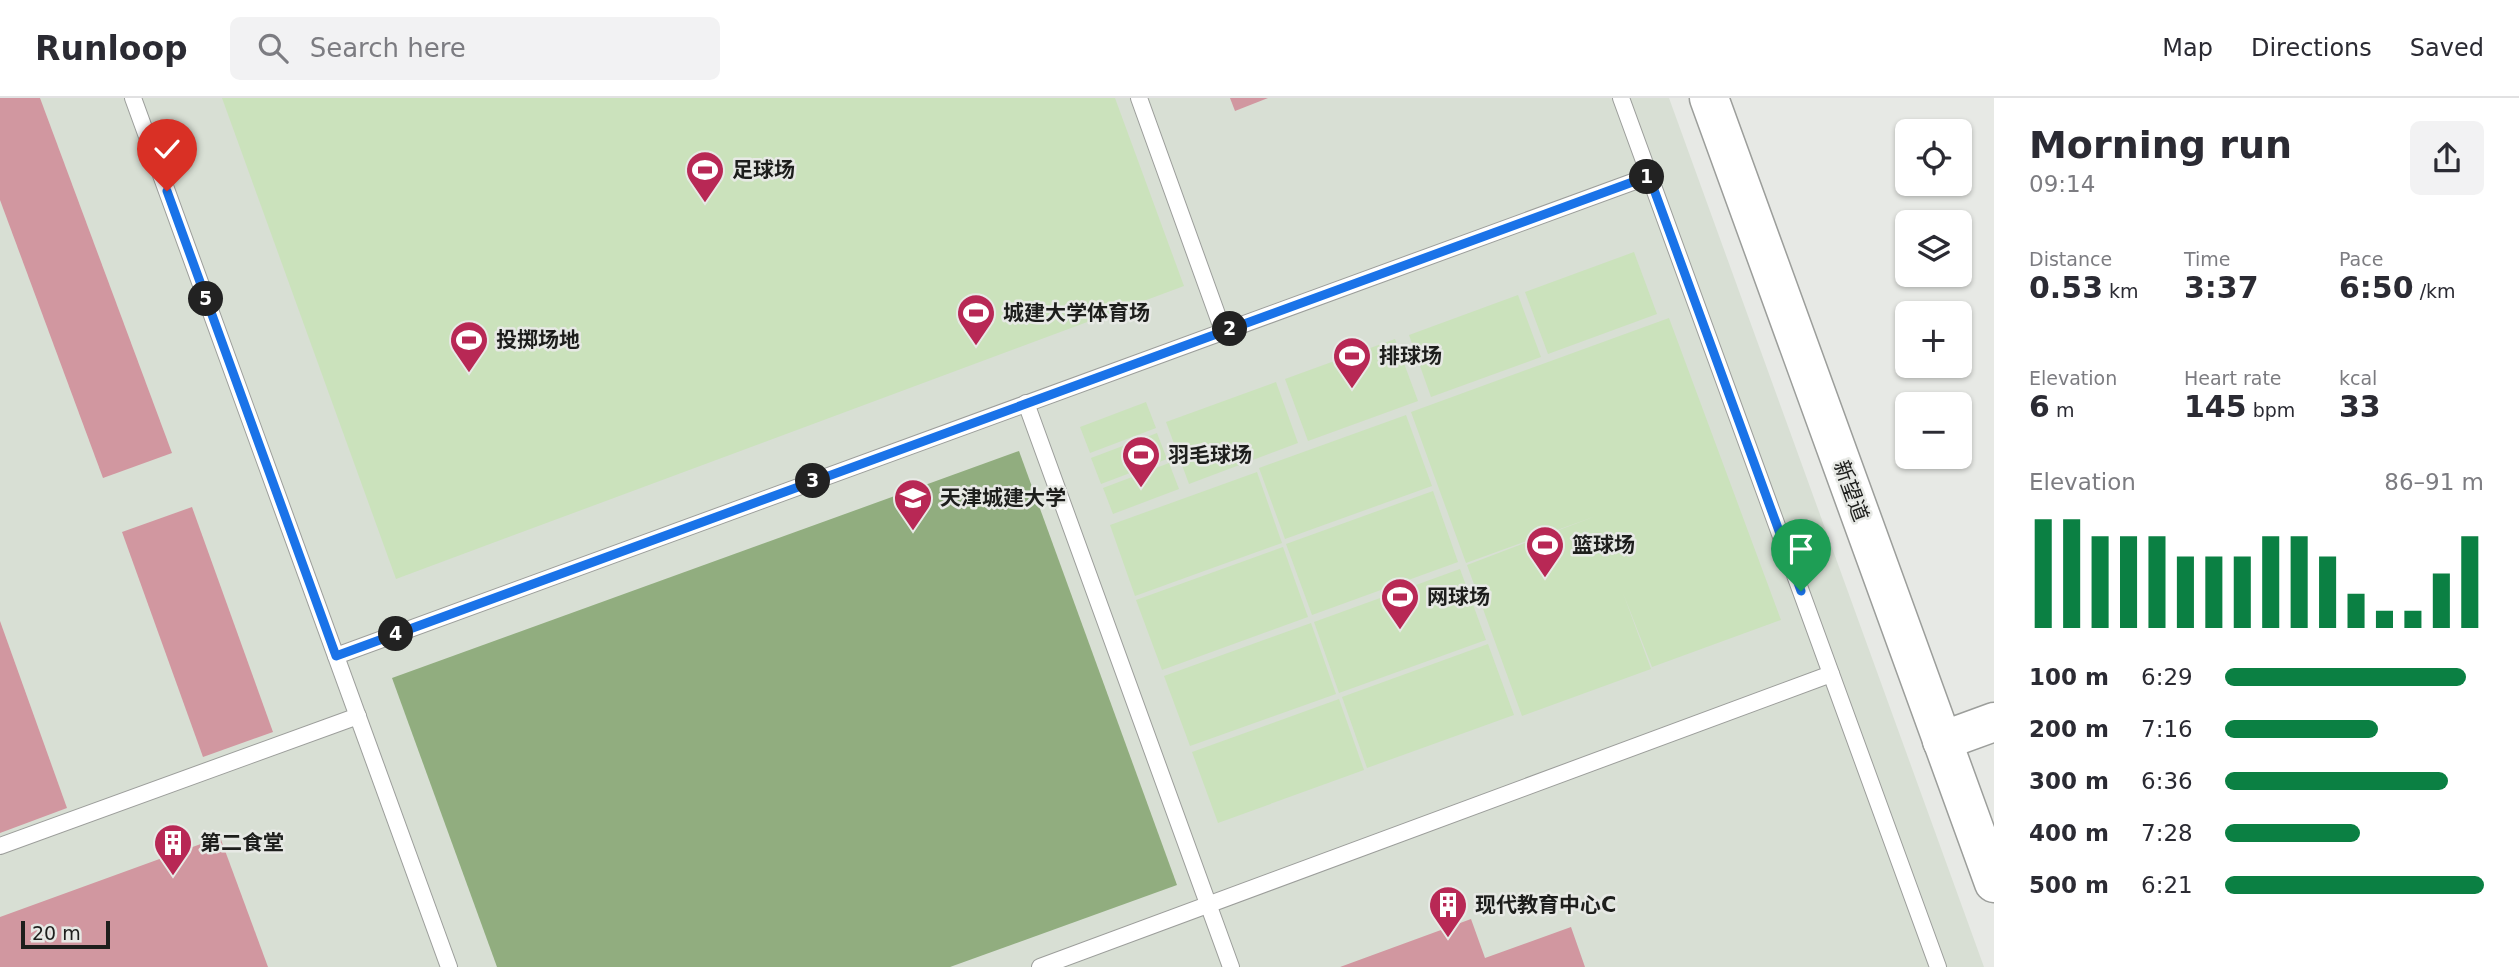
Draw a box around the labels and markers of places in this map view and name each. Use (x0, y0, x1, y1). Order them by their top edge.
pin (137, 119, 197, 191)
sports icon: 足球场 (684, 149, 726, 204)
place label: 足球场 (732, 158, 795, 182)
pin: 1 (1630, 160, 1664, 194)
pin: 5 (188, 282, 224, 316)
sports icon: 城建大学体育场 (955, 292, 997, 347)
place label: 城建大学体育场 (1003, 301, 1150, 325)
pin: 2 (1212, 312, 1248, 346)
sports icon: 投掷场地 (448, 319, 490, 374)
place label: 投掷场地 (496, 328, 580, 352)
sports icon: 排球场 (1331, 335, 1373, 390)
place label: 排球场 (1379, 344, 1442, 368)
sports icon: 羽毛球场 (1120, 434, 1162, 489)
place label: 羽毛球场 (1168, 443, 1252, 467)
pin: 3 (796, 464, 830, 498)
school or university icon: 天津城建大学 (892, 477, 934, 532)
place label: 天津城建大学 (940, 486, 1066, 510)
pin (1771, 519, 1831, 591)
sports icon: 篮球场 (1524, 524, 1566, 579)
place label: 篮球场 (1572, 533, 1635, 557)
sports icon: 网球场 (1379, 576, 1421, 631)
place label: 网球场 (1427, 585, 1490, 609)
pin: 4 (378, 616, 414, 652)
building icon: 第二食堂 (152, 822, 194, 877)
place label: 第二食堂 (200, 831, 284, 855)
building icon: 现代教育中心C (1427, 884, 1469, 939)
place label: 现代教育中心C (1475, 893, 1616, 917)

